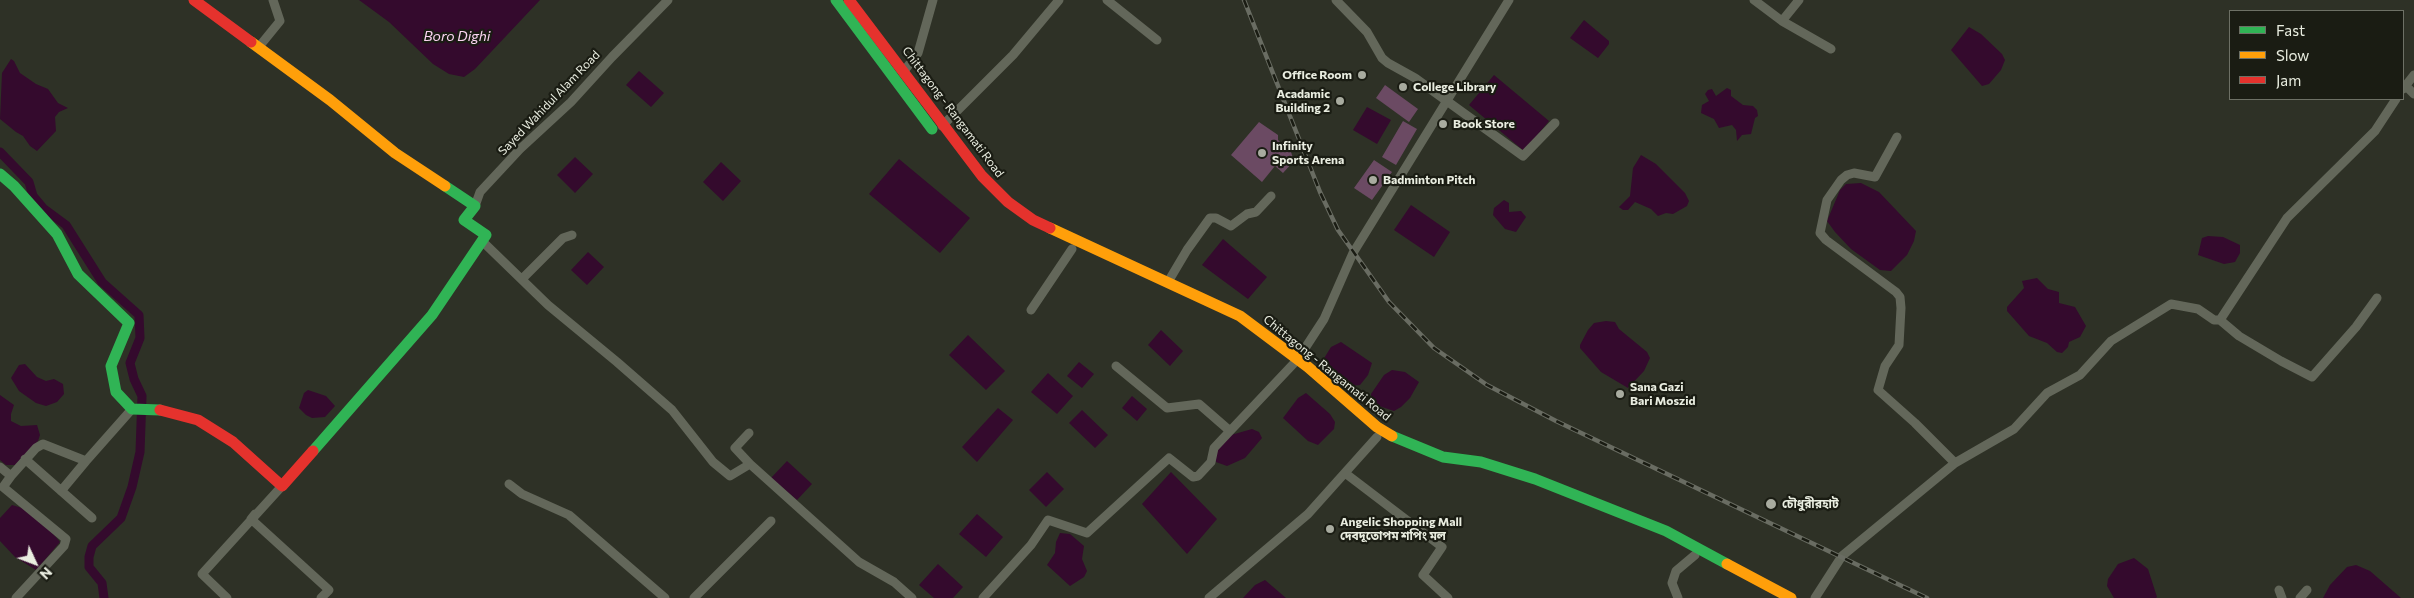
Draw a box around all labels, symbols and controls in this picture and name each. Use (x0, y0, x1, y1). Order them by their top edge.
legend (2229, 10, 2404, 100)
text: Fast (2276, 21, 2305, 39)
water label: Boro Dighi (424, 28, 490, 44)
street label: Chittagong - Rangamati Road (899, 44, 1007, 180)
text: Slow (2276, 46, 2309, 64)
street label: Sayed Wahidul Alam Road (495, 48, 603, 158)
place label: Office Room (1282, 68, 1352, 82)
marker: Office Room (1356, 69, 1368, 81)
text: Jam (2276, 71, 2301, 89)
place label: College Library (1413, 80, 1496, 94)
marker: College Library (1397, 81, 1409, 93)
place label: Acadamic Building 2 (1276, 87, 1330, 115)
marker: Acadamic Building 2 (1334, 95, 1346, 107)
place label: Book Store (1453, 117, 1515, 131)
marker: Book Store (1437, 118, 1449, 130)
place label: Infinity Sports Arena (1272, 139, 1344, 167)
marker: Infinity Sports Arena (1256, 147, 1268, 159)
place label: Badminton Pitch (1383, 173, 1475, 187)
marker: Badminton Pitch (1367, 174, 1379, 186)
street label: Chittagong - Rangamati Road (1260, 312, 1394, 424)
place label: Sana Gazi Bari Moszid (1630, 380, 1696, 408)
marker: Sana Gazi Bari Moszid (1614, 388, 1626, 400)
marker: চৌধুরীরহাট (1764, 497, 1778, 511)
place label: চৌধুরীরহাট (1782, 497, 1839, 511)
place label: Angelic Shopping Mall দেবদূতোপম শপিং মল (1340, 515, 1462, 543)
marker: Angelic Shopping Mall দেবদূতোপম শপিং মল (1324, 523, 1336, 535)
north arrow (10, 538, 60, 588)
text: N (37, 564, 56, 583)

